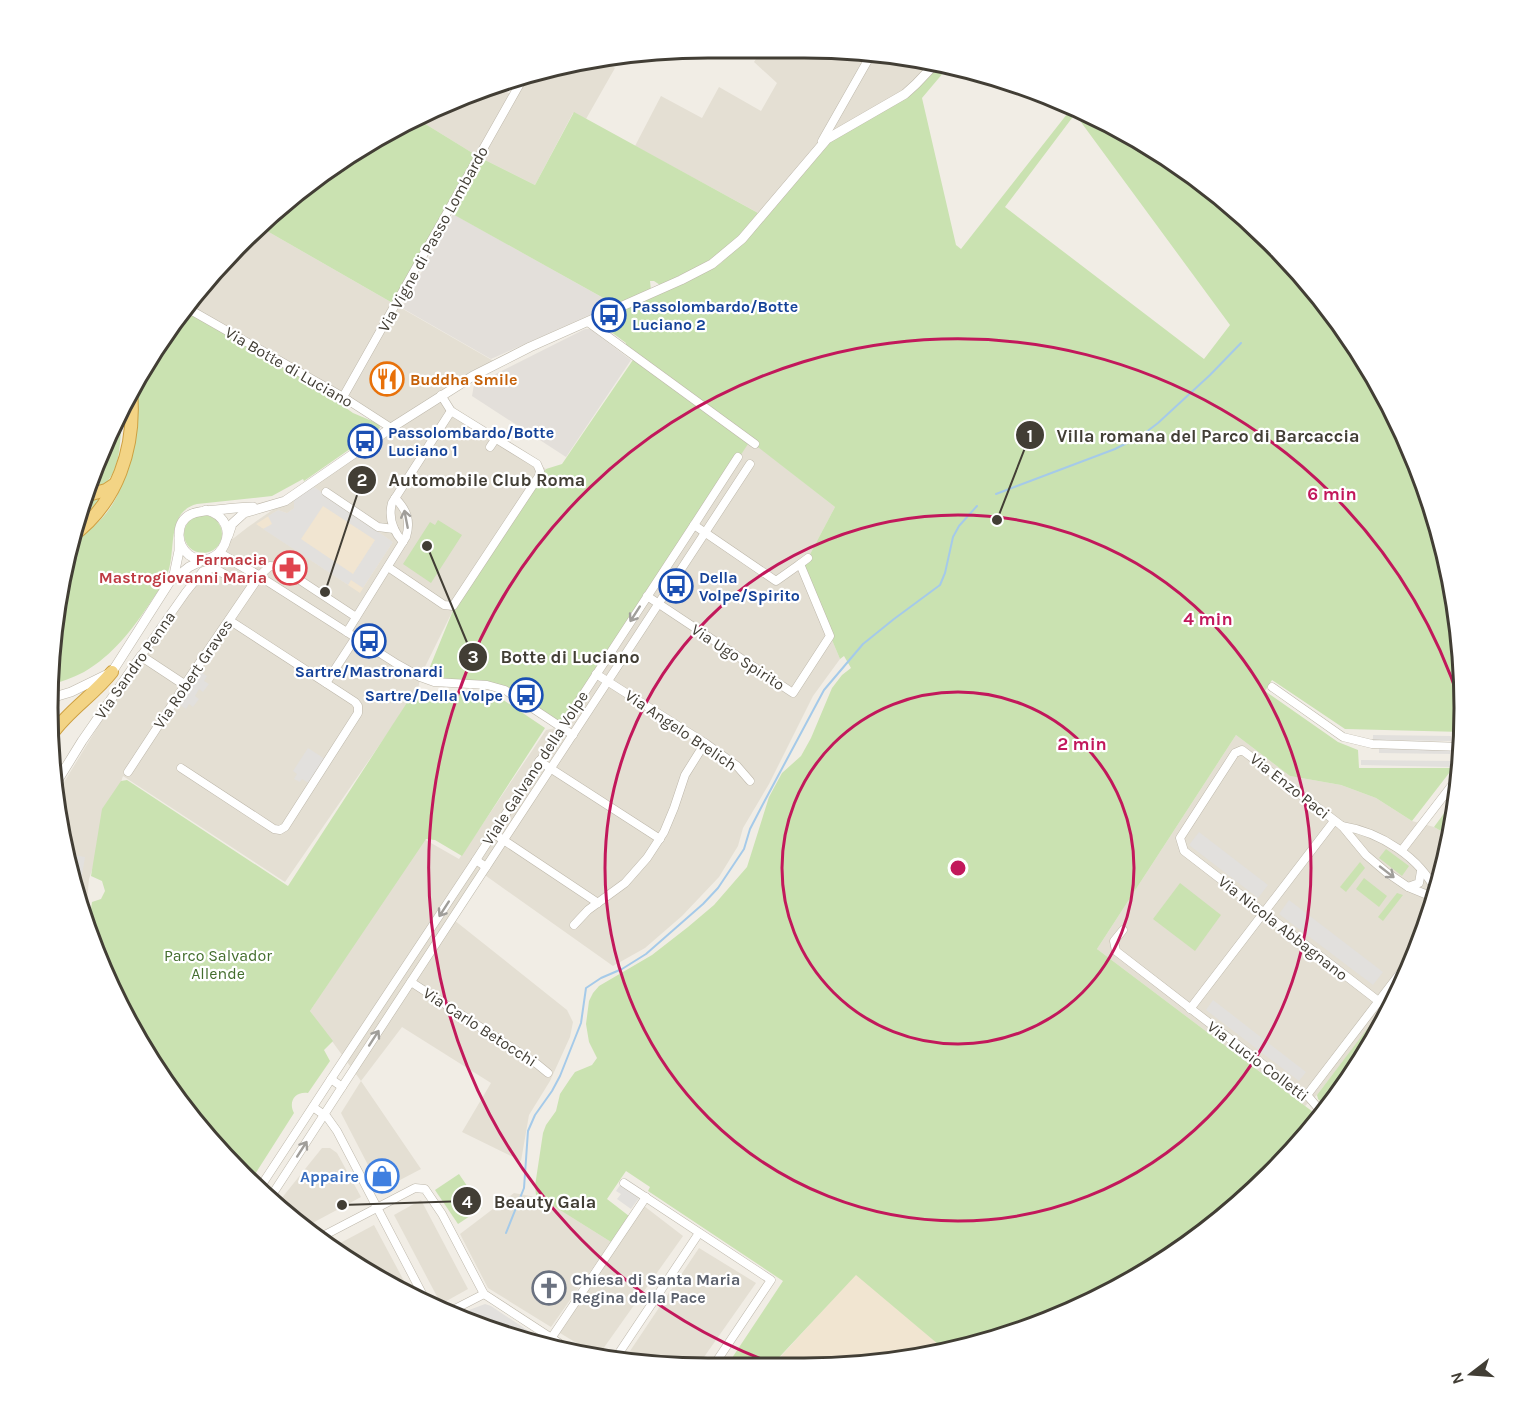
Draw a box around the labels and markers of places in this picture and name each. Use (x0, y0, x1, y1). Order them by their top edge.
bus stop icon: Passolombardo/Botte Luciano 2 (591, 297, 627, 333)
place label: Passolombardo/Botte Luciano 2 (632, 297, 798, 334)
restaurant icon: Buddha Smile (369, 361, 405, 397)
place label: Buddha Smile (410, 370, 517, 389)
callout: Villa romana del Parco di Barcaccia (1015, 417, 1372, 453)
bus stop icon: Passolombardo/Botte Luciano 1 (347, 423, 383, 459)
place label: Passolombardo/Botte Luciano 1 (388, 423, 554, 460)
callout: Automobile Club Roma (347, 462, 598, 498)
place label: Farmacia Mastrogiovanni Maria (99, 550, 267, 587)
pharmacy icon: Farmacia Mastrogiovanni Maria (272, 550, 308, 586)
bus stop icon: Della Volpe/Spirito (658, 568, 694, 604)
place label: Della Volpe/Spirito (699, 568, 800, 605)
bus stop icon: Sartre/Mastronardi (351, 623, 387, 659)
callout: Botte di Luciano (458, 639, 651, 675)
place label: Sartre/Mastronardi (295, 662, 443, 681)
bus stop icon: Sartre/Della Volpe (508, 677, 544, 713)
place label: Sartre/Della Volpe (365, 686, 503, 705)
centre of rings (948, 858, 968, 878)
shop icon: Appaire (364, 1158, 400, 1194)
place label: Appaire (300, 1167, 359, 1186)
callout: Beauty Gala (452, 1183, 608, 1219)
church icon: Chiesa di Santa Maria Regina della Pace (531, 1270, 567, 1306)
place label: Chiesa di Santa Maria Regina della Pace (572, 1270, 740, 1307)

